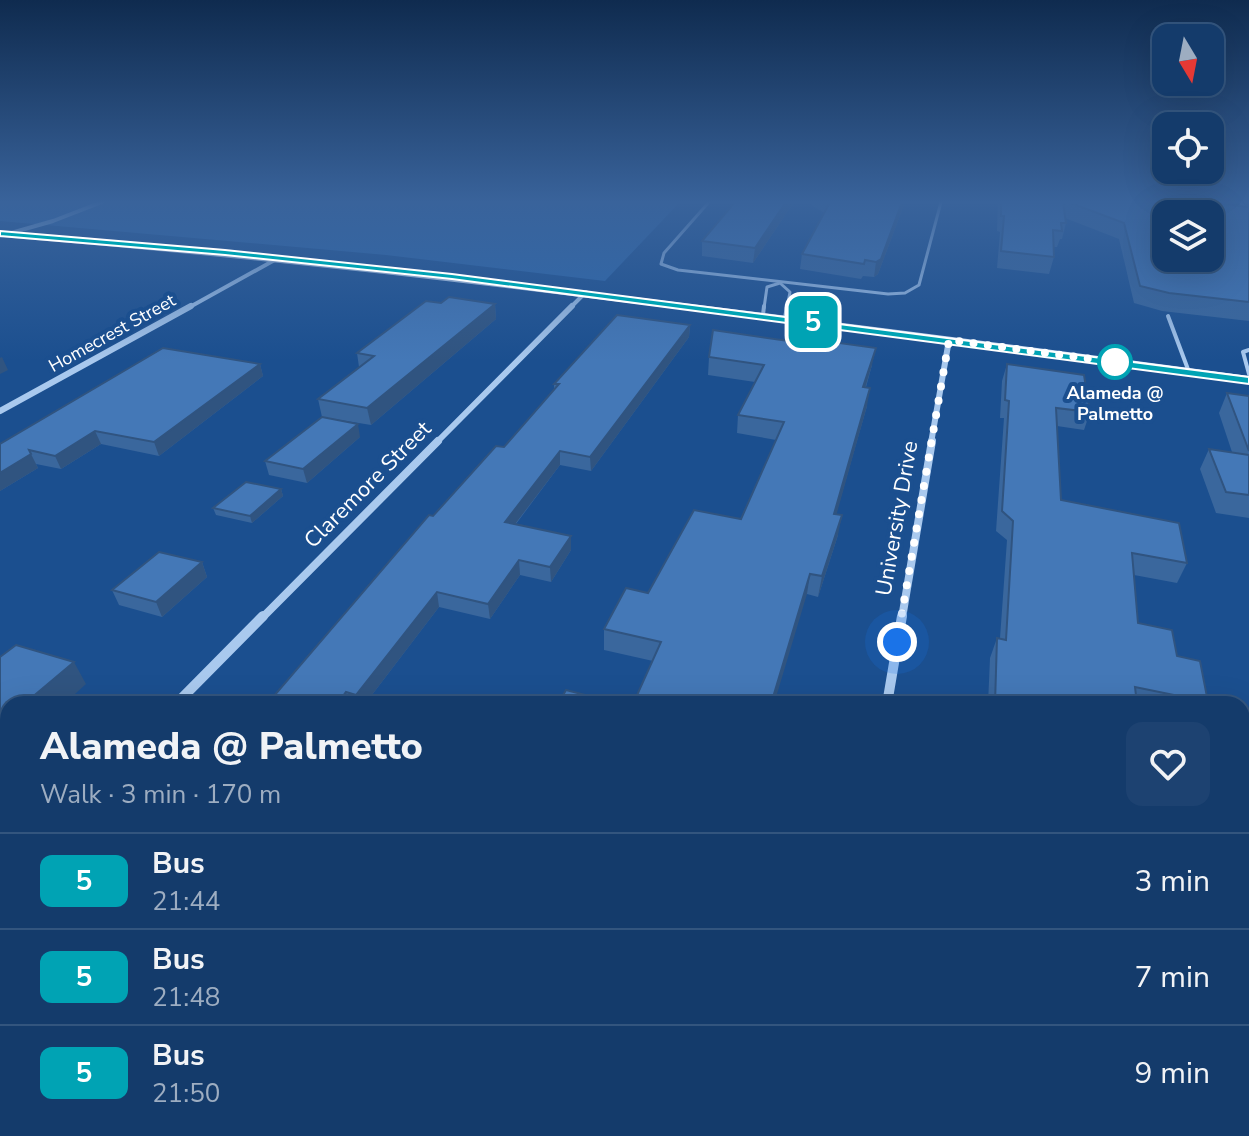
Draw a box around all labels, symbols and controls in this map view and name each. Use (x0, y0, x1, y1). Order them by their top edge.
north arrow (1152, 24, 1224, 96)
map controls (1152, 24, 1224, 272)
button: locate (1152, 112, 1224, 184)
button: layers (1152, 200, 1224, 272)
street label: Homecrest Street (44, 288, 180, 378)
line badge: 5 (787, 296, 839, 348)
text: 5 (805, 303, 821, 341)
marker: Alameda @ Palmetto (1098, 345, 1132, 379)
place label: Alameda @ Palmetto (1066, 381, 1164, 426)
street label: Claremore Street (297, 414, 438, 555)
street label: University Drive (869, 438, 925, 598)
your location (877, 622, 917, 662)
text: Alameda @ Palmetto (40, 721, 423, 772)
button: heart (1126, 722, 1210, 806)
text: Walk · 3 min · 170 m (40, 777, 281, 812)
text: Bus (152, 843, 205, 884)
text: 3 min (1135, 861, 1210, 902)
text: 5 (76, 862, 92, 900)
text: 21:44 (152, 884, 220, 919)
text: Bus (152, 939, 205, 980)
text: 7 min (1135, 957, 1210, 998)
text: 5 (76, 958, 92, 996)
text: 21:48 (152, 980, 220, 1015)
text: Bus (152, 1035, 205, 1076)
text: 9 min (1135, 1053, 1210, 1094)
text: 5 (76, 1054, 92, 1092)
text: 21:50 (152, 1076, 220, 1111)

